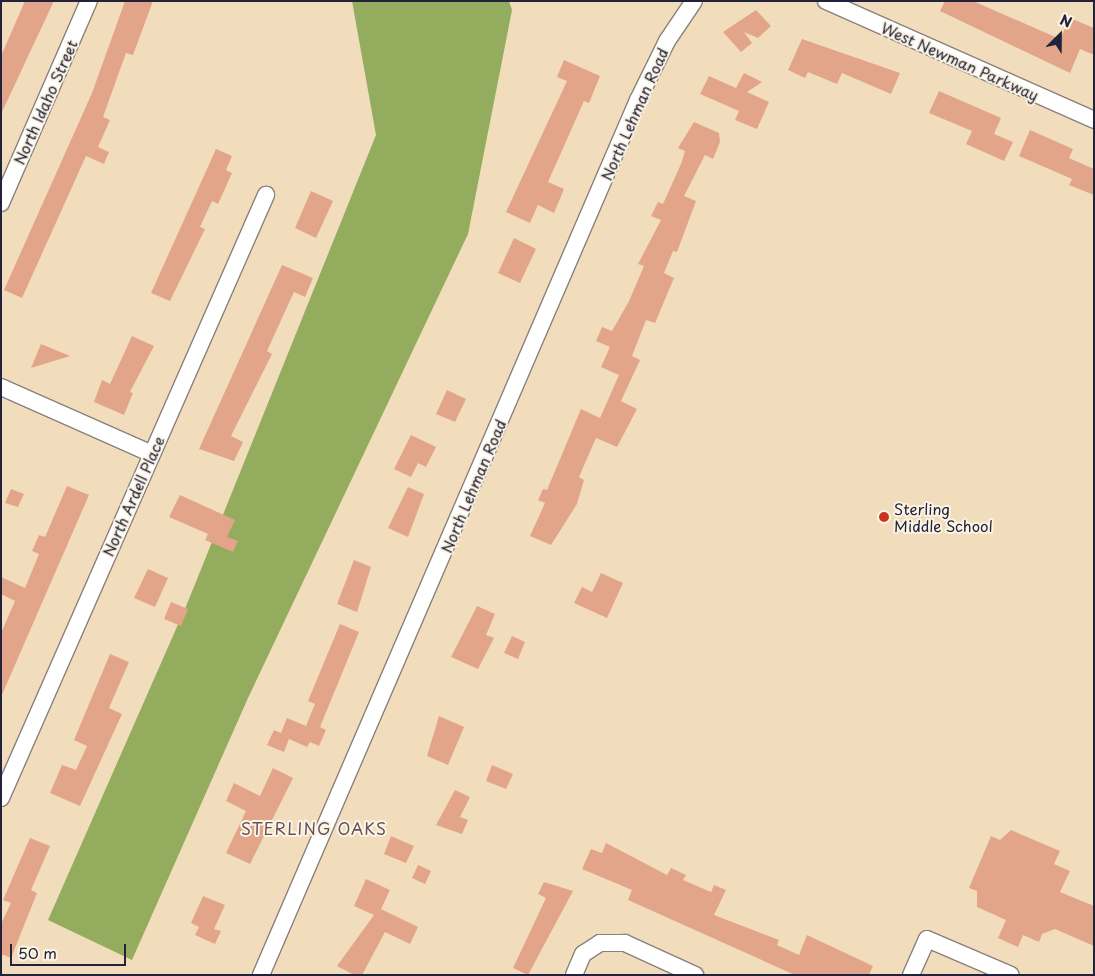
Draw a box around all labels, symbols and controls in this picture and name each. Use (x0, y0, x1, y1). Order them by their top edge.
text: N (1057, 9, 1075, 33)
north arrow (1035, 10, 1085, 60)
street label: West Newman Parkway (877, 18, 1043, 104)
street label: North Idaho Street (9, 36, 81, 168)
street label: North Lehman Road (596, 44, 672, 184)
street label: North Lehman Road (436, 416, 510, 556)
street label: North Ardell Place (98, 431, 168, 561)
place label: Sterling Middle School (894, 499, 994, 534)
marker: Sterling Middle School (878, 511, 890, 523)
district label: STERLING OAKS (240, 818, 388, 838)
scale bar (12, 934, 129, 966)
text: 50 m (18, 941, 57, 964)

